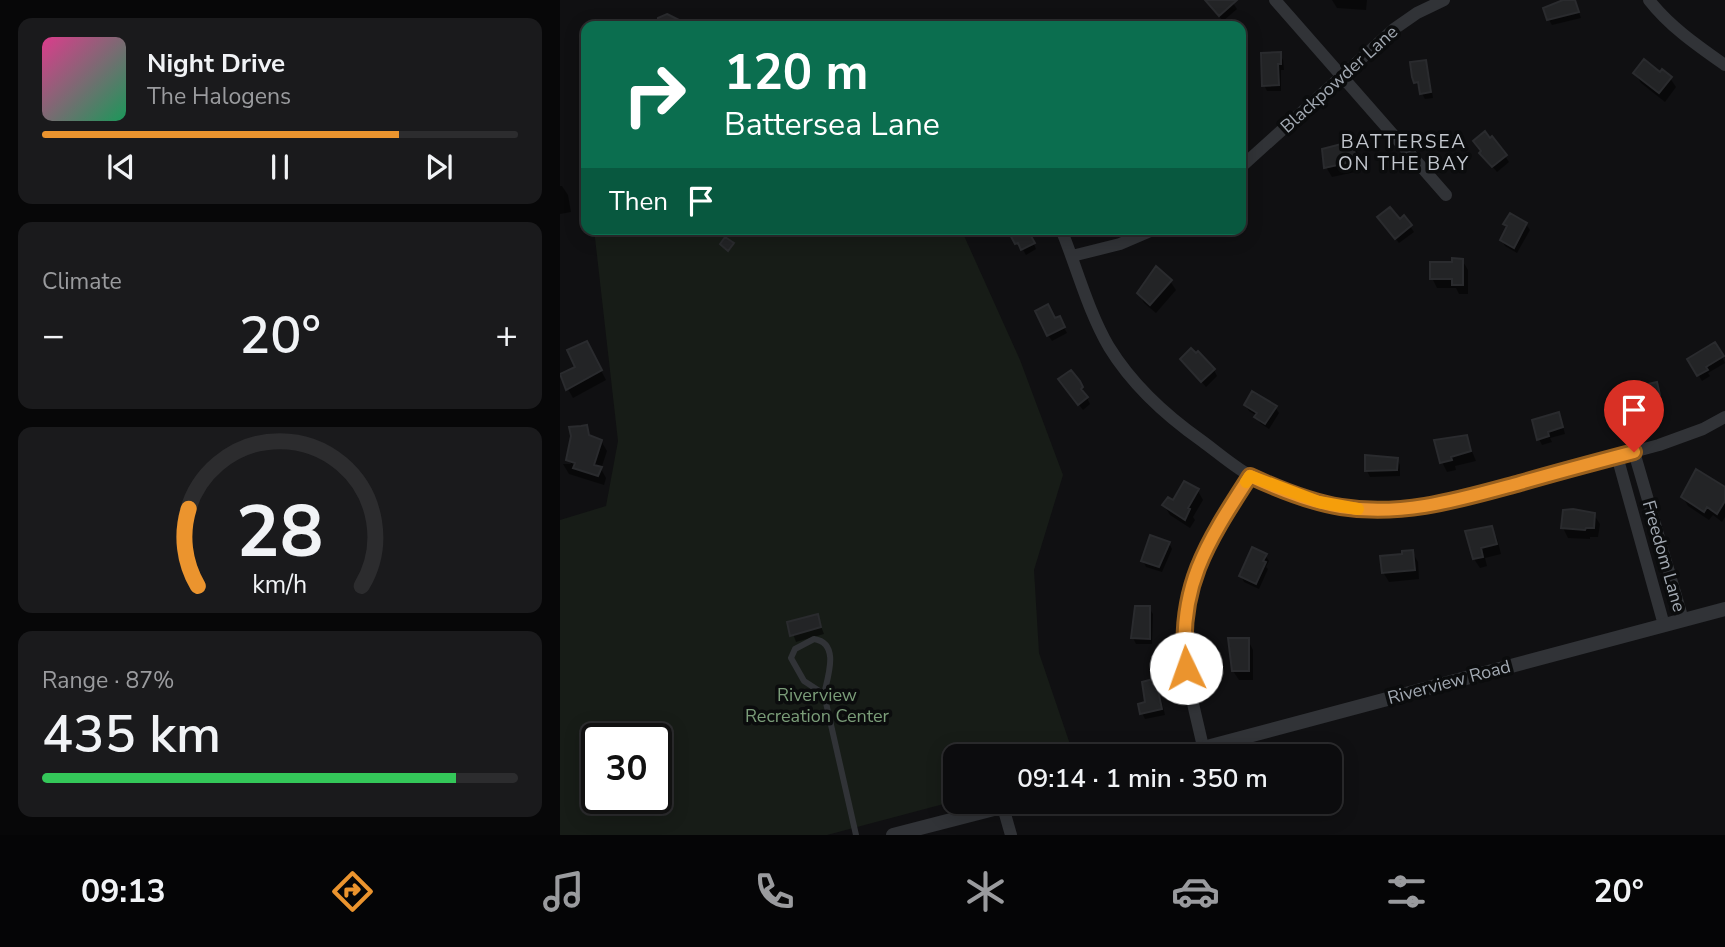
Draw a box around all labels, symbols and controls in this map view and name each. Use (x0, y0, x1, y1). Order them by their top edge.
street label: Blackpowder Lane (1275, 20, 1403, 138)
text: 120 m (724, 39, 868, 106)
text: Night Drive (147, 46, 285, 81)
icon: right (609, 49, 700, 140)
text: The Halogens (147, 81, 291, 112)
text: Battersea Lane (724, 103, 940, 146)
district label: BATTERSEA ON THE BAY (1338, 129, 1470, 177)
icon: previous (102, 148, 140, 186)
icon: pause (261, 148, 299, 186)
icon: next (420, 148, 458, 186)
icon: arrive (682, 182, 720, 220)
text: Then (609, 184, 668, 219)
text: Climate (42, 266, 122, 297)
text: 20° (239, 300, 321, 371)
text: − (42, 310, 65, 361)
text: + (495, 310, 518, 361)
pin (1604, 380, 1664, 452)
icon: arrive (1615, 391, 1653, 429)
text: 28 (236, 482, 324, 582)
street label: Freedom Lane (1637, 498, 1691, 614)
text: km/h (252, 567, 308, 601)
position arrow (1149, 631, 1223, 705)
street label: Riverview Road (1385, 654, 1513, 710)
text: Range · 87% (42, 665, 174, 696)
park label: Riverview Recreation Center (745, 683, 890, 728)
text: 435 km (42, 699, 221, 770)
speed limit sign: 30 (581, 723, 672, 814)
text: 09:14 · 1 min · 350 m (1017, 761, 1268, 796)
icon: directions (328, 867, 377, 916)
icon: music (539, 867, 588, 916)
icon: phone (750, 867, 799, 916)
icon: climate (961, 867, 1010, 916)
icon: car (1171, 867, 1220, 916)
icon: filters (1382, 867, 1431, 916)
text: 09:13 (81, 870, 166, 913)
text: 20° (1593, 870, 1644, 913)

